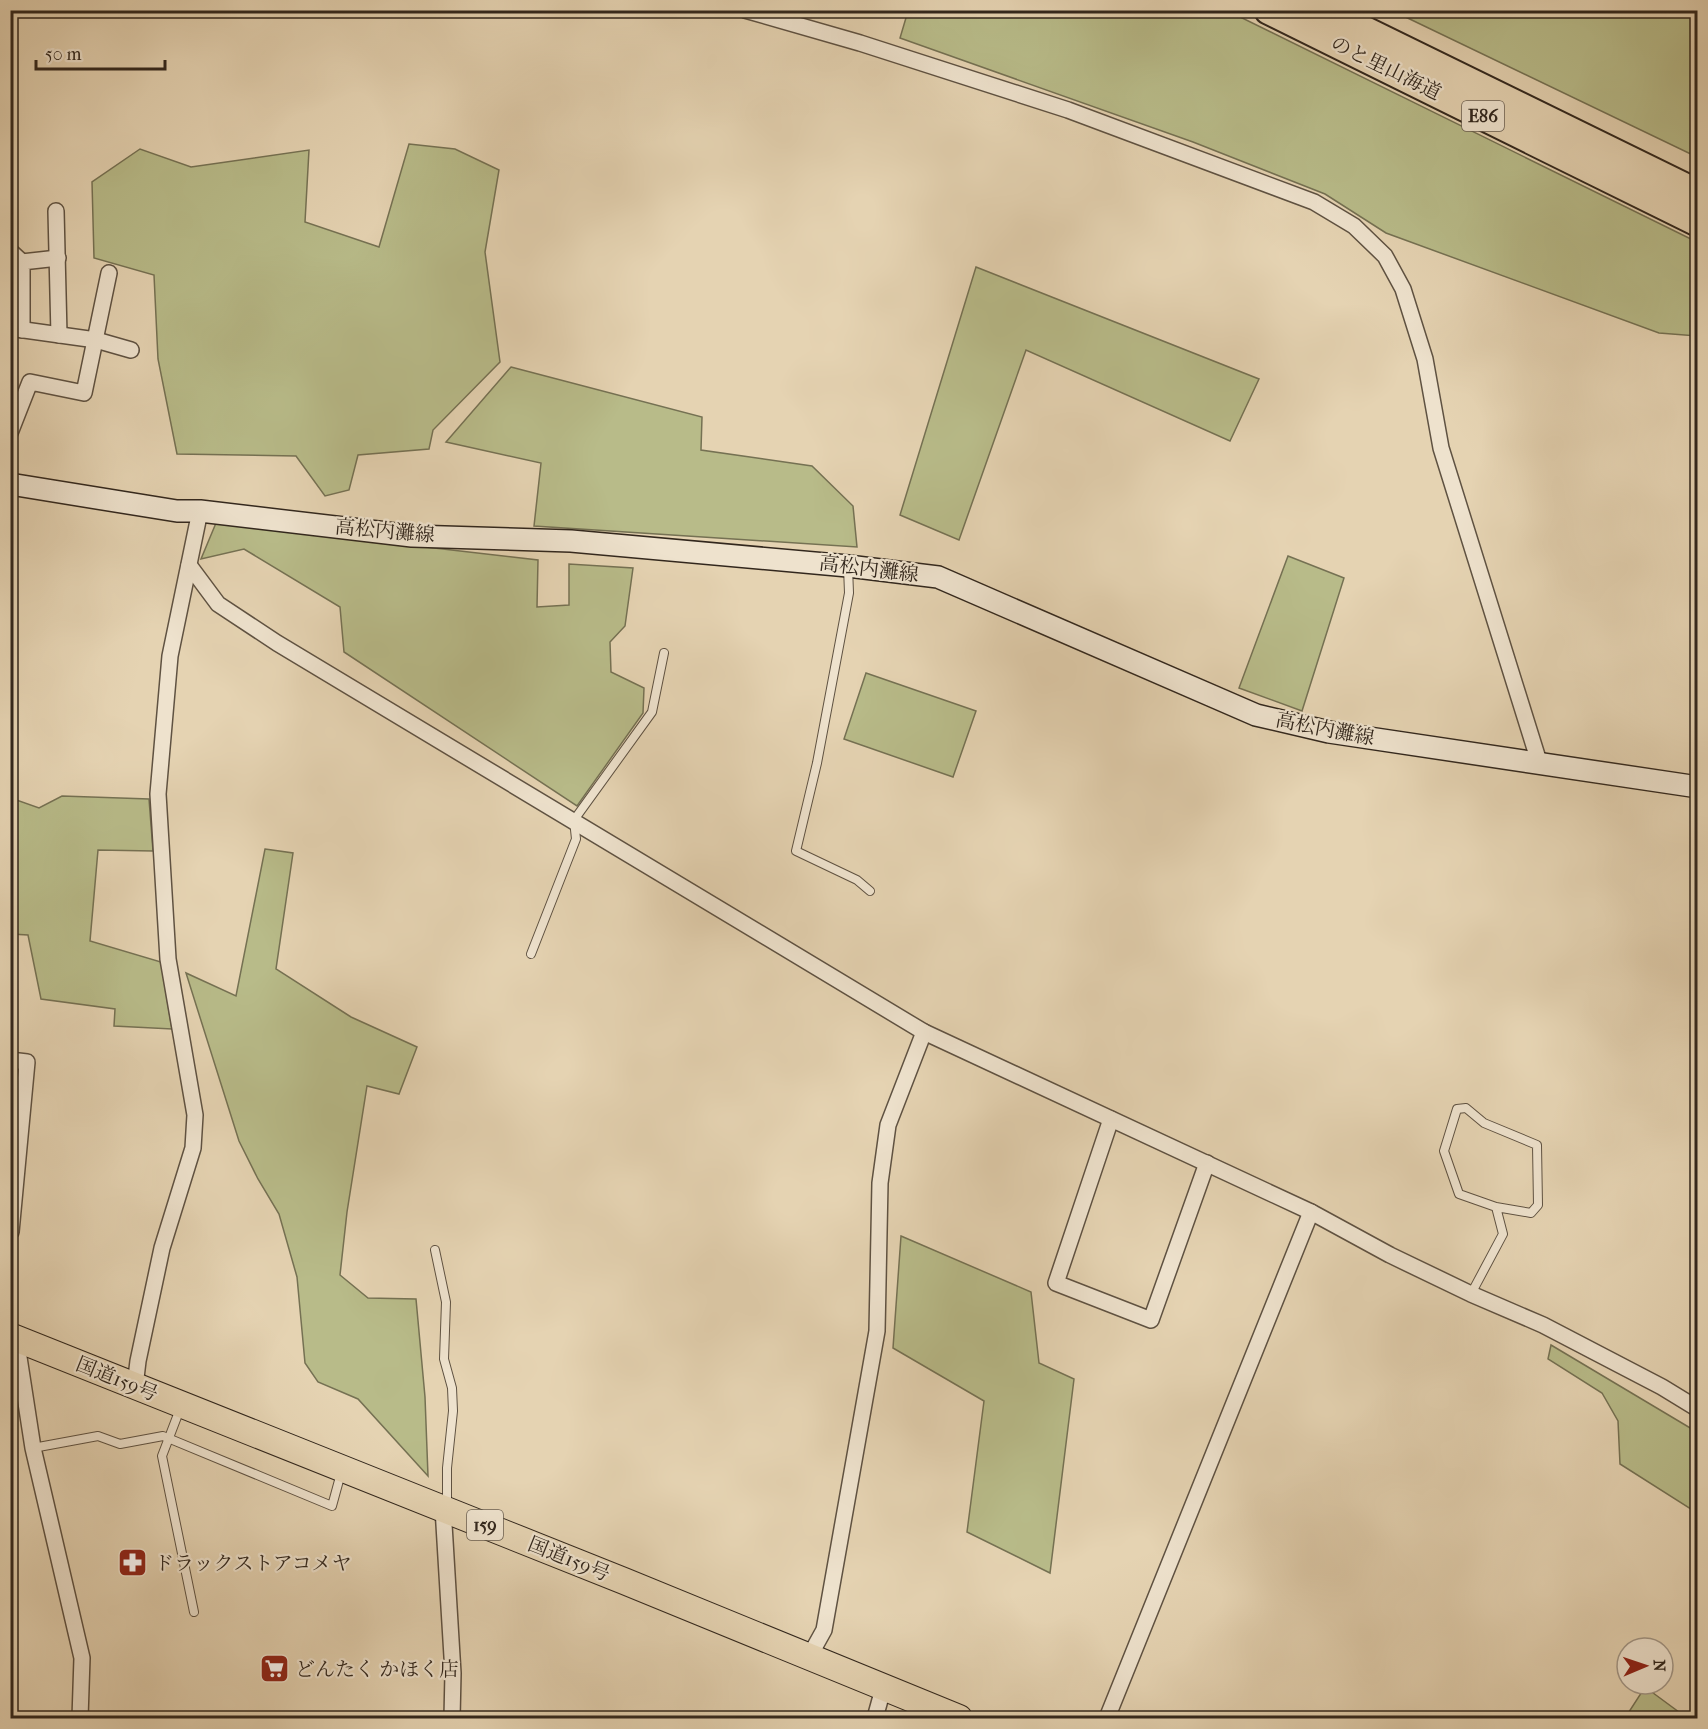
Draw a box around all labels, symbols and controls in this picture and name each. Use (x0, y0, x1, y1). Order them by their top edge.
street label: のと里山海道 (1327, 31, 1445, 105)
scale bar (36, 33, 165, 71)
text: 50 m (45, 44, 82, 65)
road number: E86 (1462, 101, 1504, 131)
street label: 高松内灘線 (334, 515, 436, 547)
street label: 高松内灘線 (818, 551, 920, 587)
street label: 高松内灘線 (1274, 708, 1376, 750)
street label: 国道159号 (73, 1352, 161, 1406)
road number: 159 (467, 1510, 503, 1540)
street label: 国道159号 (525, 1532, 613, 1586)
pharmacy icon: ドラックストアコメヤ (117, 1547, 149, 1579)
place label: ドラックストアコメヤ (154, 1552, 352, 1575)
north arrow (1615, 1636, 1675, 1696)
supermarket icon: どんたく かほく店 (258, 1653, 290, 1685)
place label: どんたく かほく店 (295, 1658, 459, 1681)
text: N (1650, 1659, 1669, 1673)

